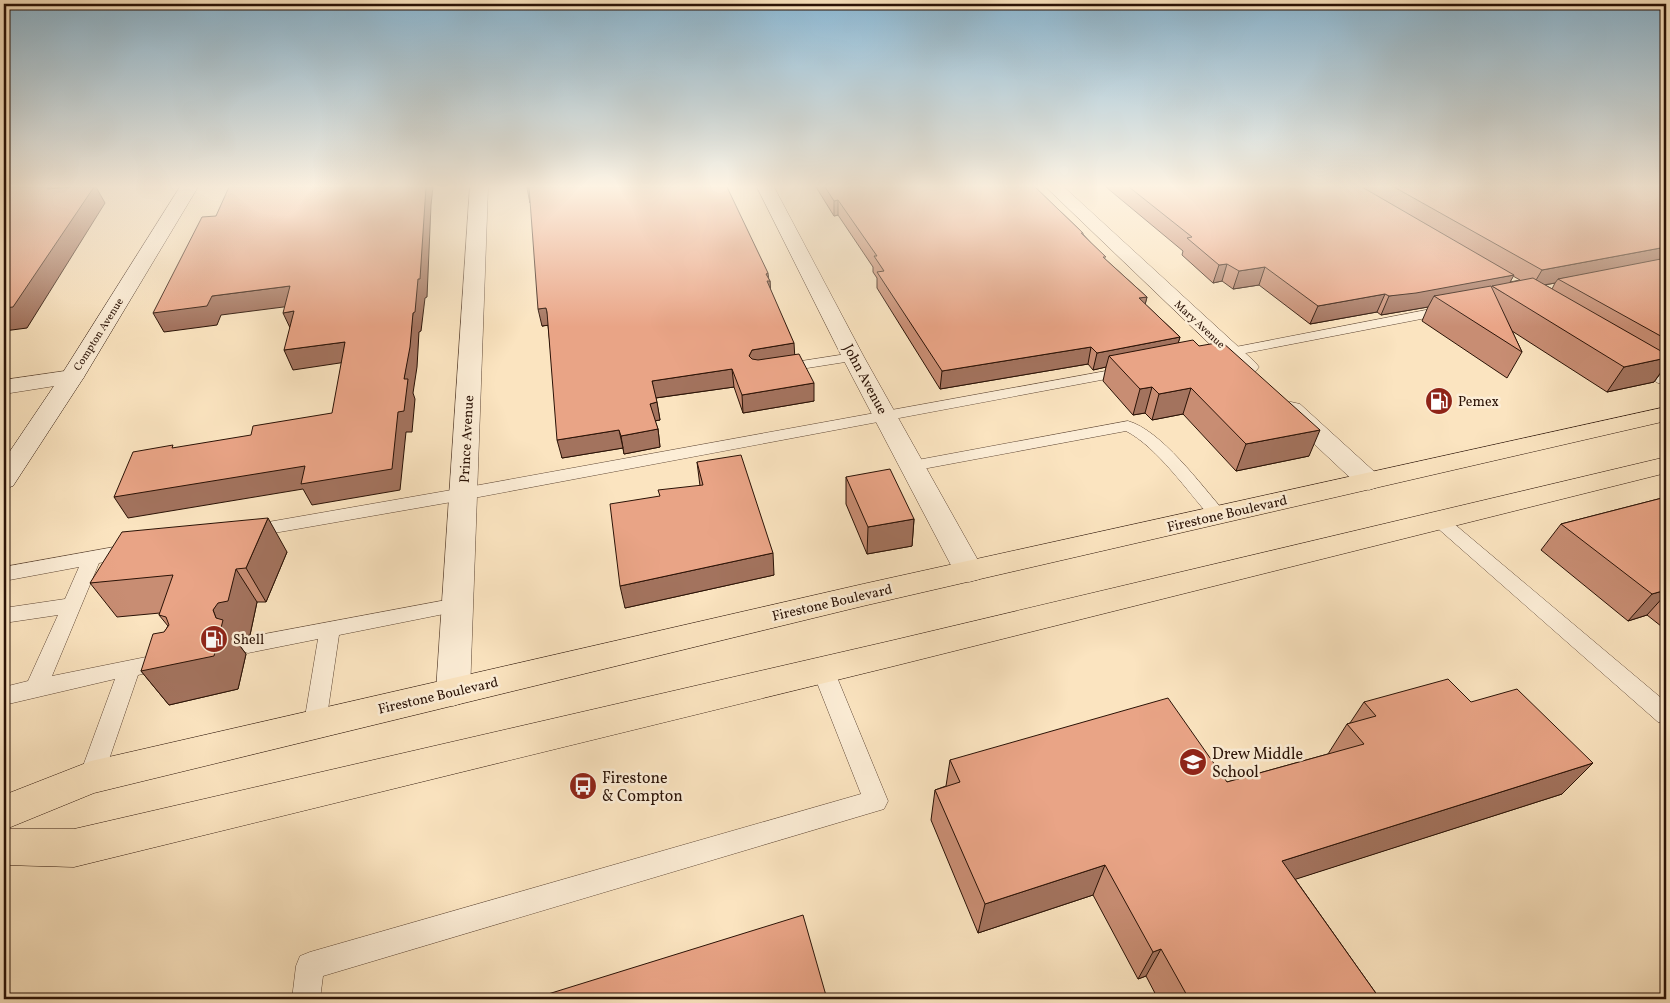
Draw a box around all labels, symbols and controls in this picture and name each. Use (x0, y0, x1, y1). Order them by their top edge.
street label: Compton Avenue (71, 295, 128, 374)
street label: Mary Avenue (1170, 298, 1228, 352)
street label: John Avenue (838, 341, 891, 419)
fuel station icon: Pemex (1424, 386, 1454, 416)
place label: Pemex (1458, 393, 1499, 412)
street label: Prince Avenue (456, 394, 479, 484)
street label: Firestone Boulevard (1165, 491, 1290, 538)
street label: Firestone Boulevard (770, 580, 895, 627)
fuel station icon: Shell (199, 624, 229, 654)
place label: Shell (233, 631, 264, 650)
street label: Firestone Boulevard (376, 673, 501, 720)
place label: Drew Middle School (1212, 744, 1303, 784)
school or university icon: Drew Middle School (1178, 747, 1208, 777)
place label: Firestone & Compton (602, 768, 683, 808)
bus stop icon: Firestone & Compton (568, 771, 598, 801)

